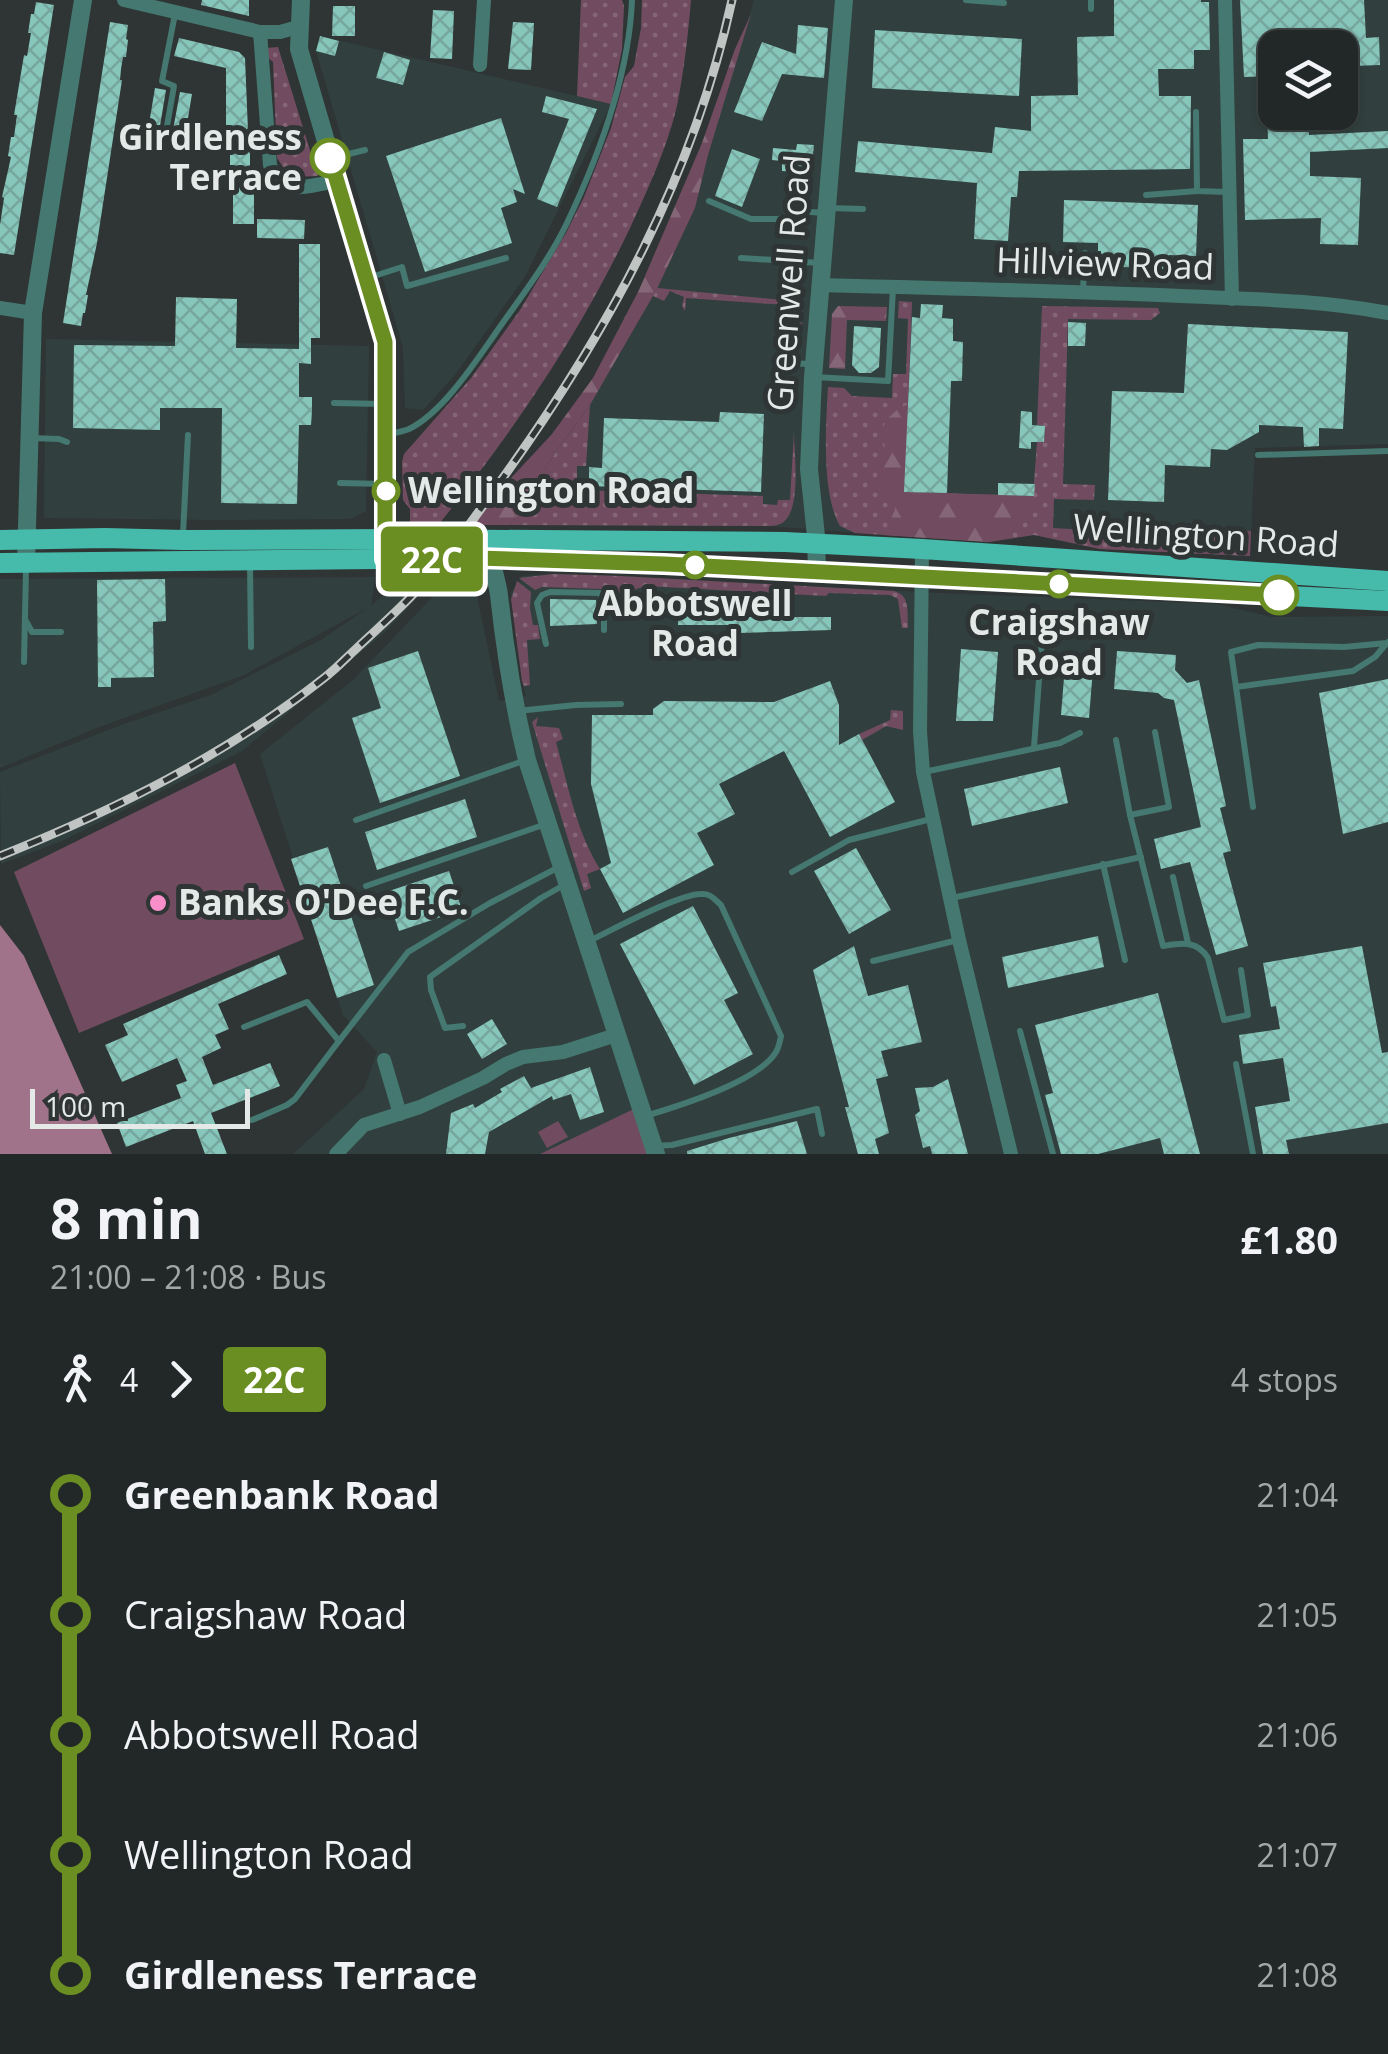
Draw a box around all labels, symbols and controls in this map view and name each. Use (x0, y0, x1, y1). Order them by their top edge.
map controls (1258, 30, 1358, 130)
button: layers (1258, 30, 1358, 130)
place label: Girdleness Terrace (118, 113, 302, 200)
marker: Girdleness Terrace (311, 139, 349, 177)
street label: Greenwell Road (755, 153, 820, 413)
street label: Hillview Road (995, 235, 1215, 290)
place label: Wellington Road (408, 466, 694, 513)
marker: Wellington Road (373, 478, 399, 504)
street label: Wellington Road (1072, 502, 1341, 567)
line badge: 22C (374, 526, 490, 592)
text: 22C (401, 536, 463, 583)
marker: Abbotswell Road (682, 552, 708, 578)
marker: Craigshaw Road (1046, 571, 1072, 597)
unlabelled marker (1260, 576, 1298, 614)
place label: Abbotswell Road (598, 579, 792, 666)
place label: Craigshaw Road (968, 598, 1150, 685)
place label: Banks O'Dee F.C. (178, 878, 469, 925)
marker: Banks O'Dee F.C. (147, 892, 169, 914)
scale bar (30, 1084, 250, 1128)
text: 100 m (45, 1087, 126, 1125)
text: 8 min (50, 1180, 203, 1255)
text: £1.80 (1240, 1213, 1338, 1265)
text: 21:00 – 21:08 · Bus (50, 1255, 326, 1298)
icon: walk (50, 1352, 105, 1407)
icon: forward (153, 1352, 208, 1407)
text: 22C (243, 1356, 306, 1403)
text: 4 (120, 1358, 138, 1401)
text: 4 stops (1231, 1358, 1338, 1401)
text: Greenbank Road (124, 1468, 440, 1520)
text: 21:04 (1256, 1473, 1338, 1516)
text: Craigshaw Road (124, 1588, 407, 1640)
text: 21:05 (1256, 1593, 1338, 1636)
text: Abbotswell Road (124, 1708, 420, 1760)
text: 21:06 (1256, 1713, 1338, 1756)
text: Wellington Road (124, 1828, 413, 1880)
text: 21:07 (1256, 1833, 1338, 1876)
text: Girdleness Terrace (124, 1948, 477, 2000)
text: 21:08 (1256, 1953, 1338, 1996)

